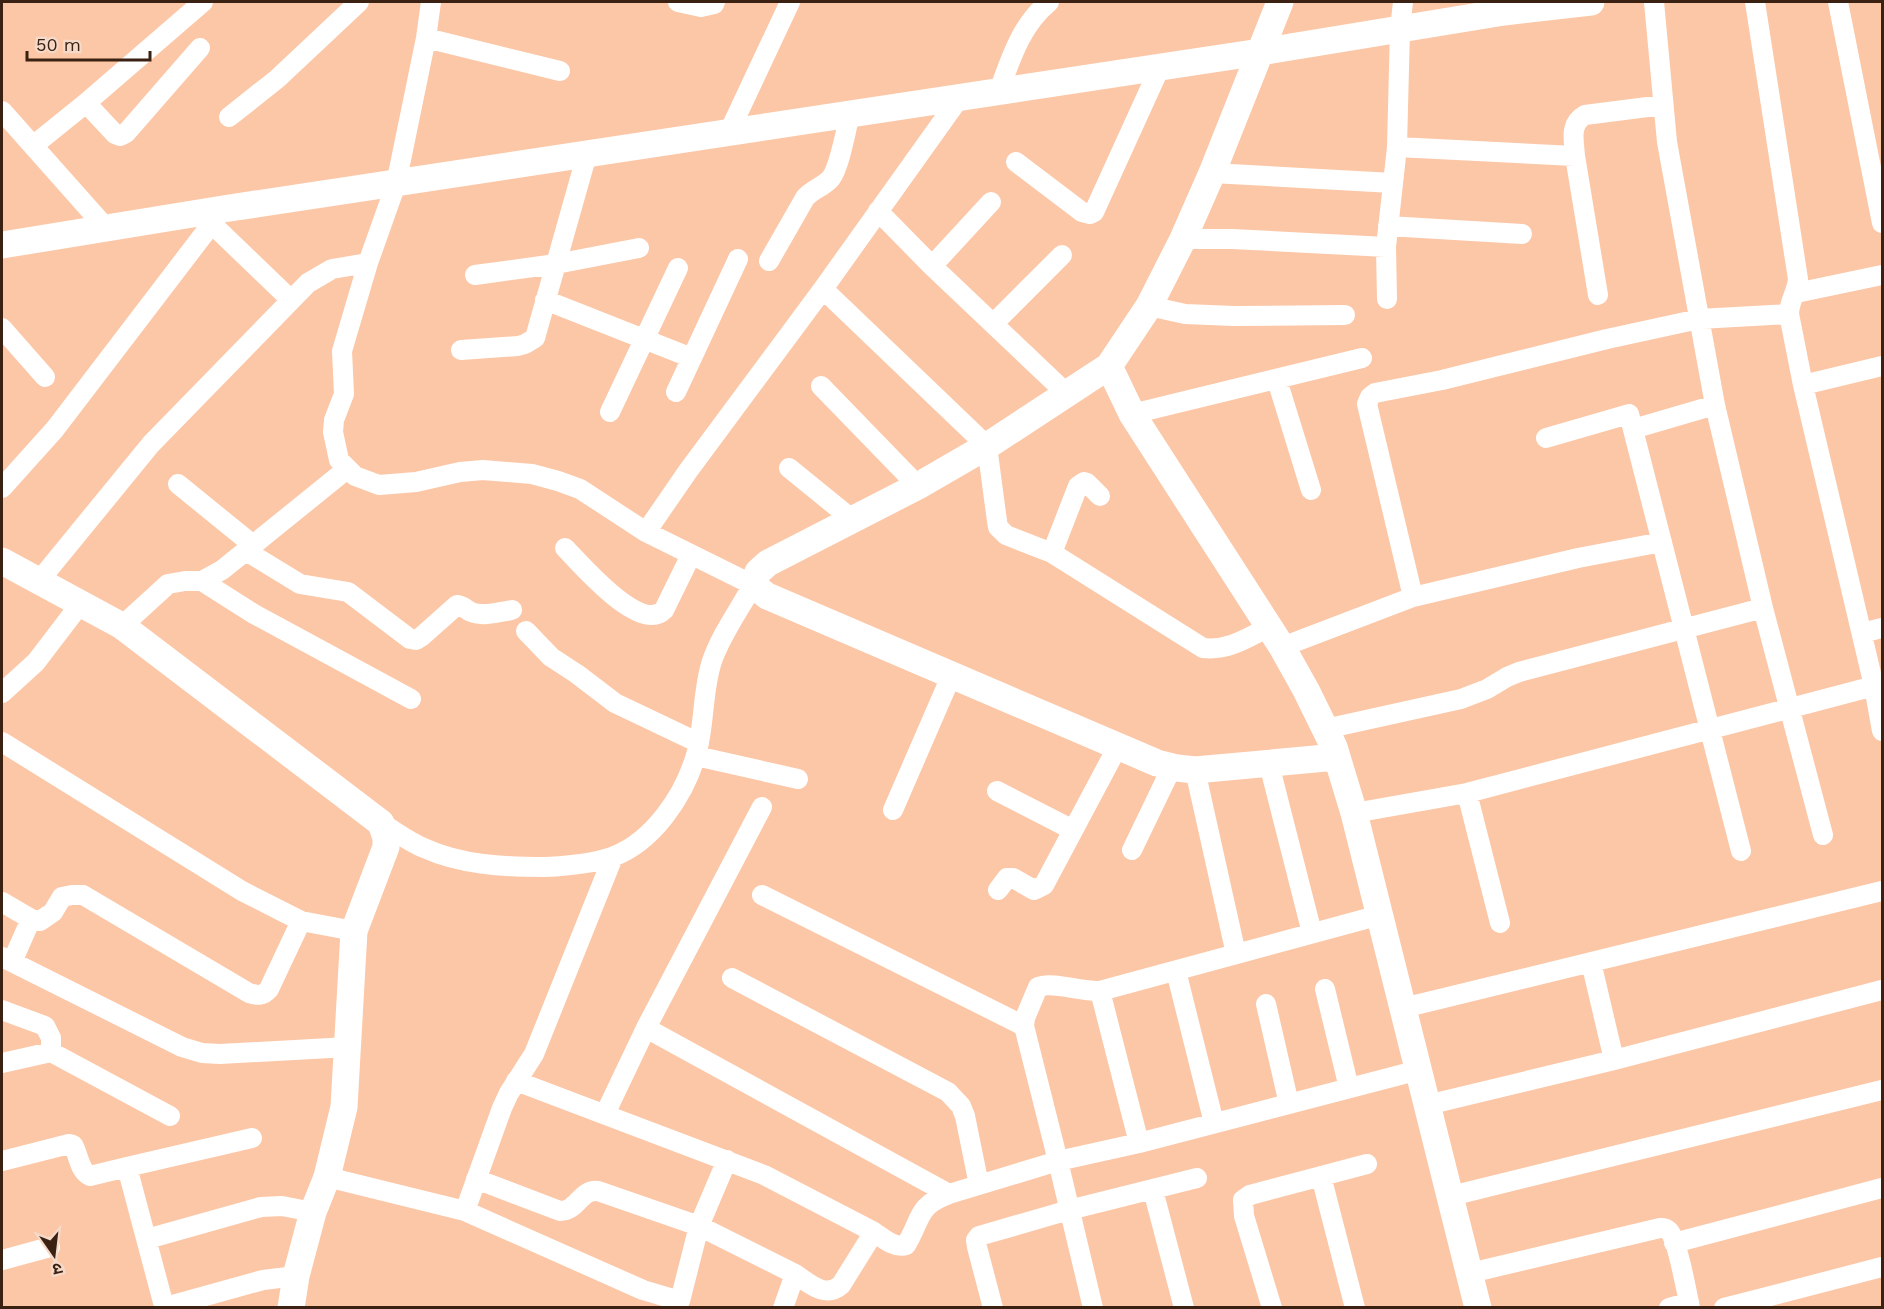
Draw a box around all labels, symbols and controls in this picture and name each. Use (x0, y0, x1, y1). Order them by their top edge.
scale bar (27, 24, 150, 62)
text: 50 m (36, 34, 81, 55)
north arrow (24, 1225, 84, 1285)
text: उ (50, 1259, 64, 1280)

